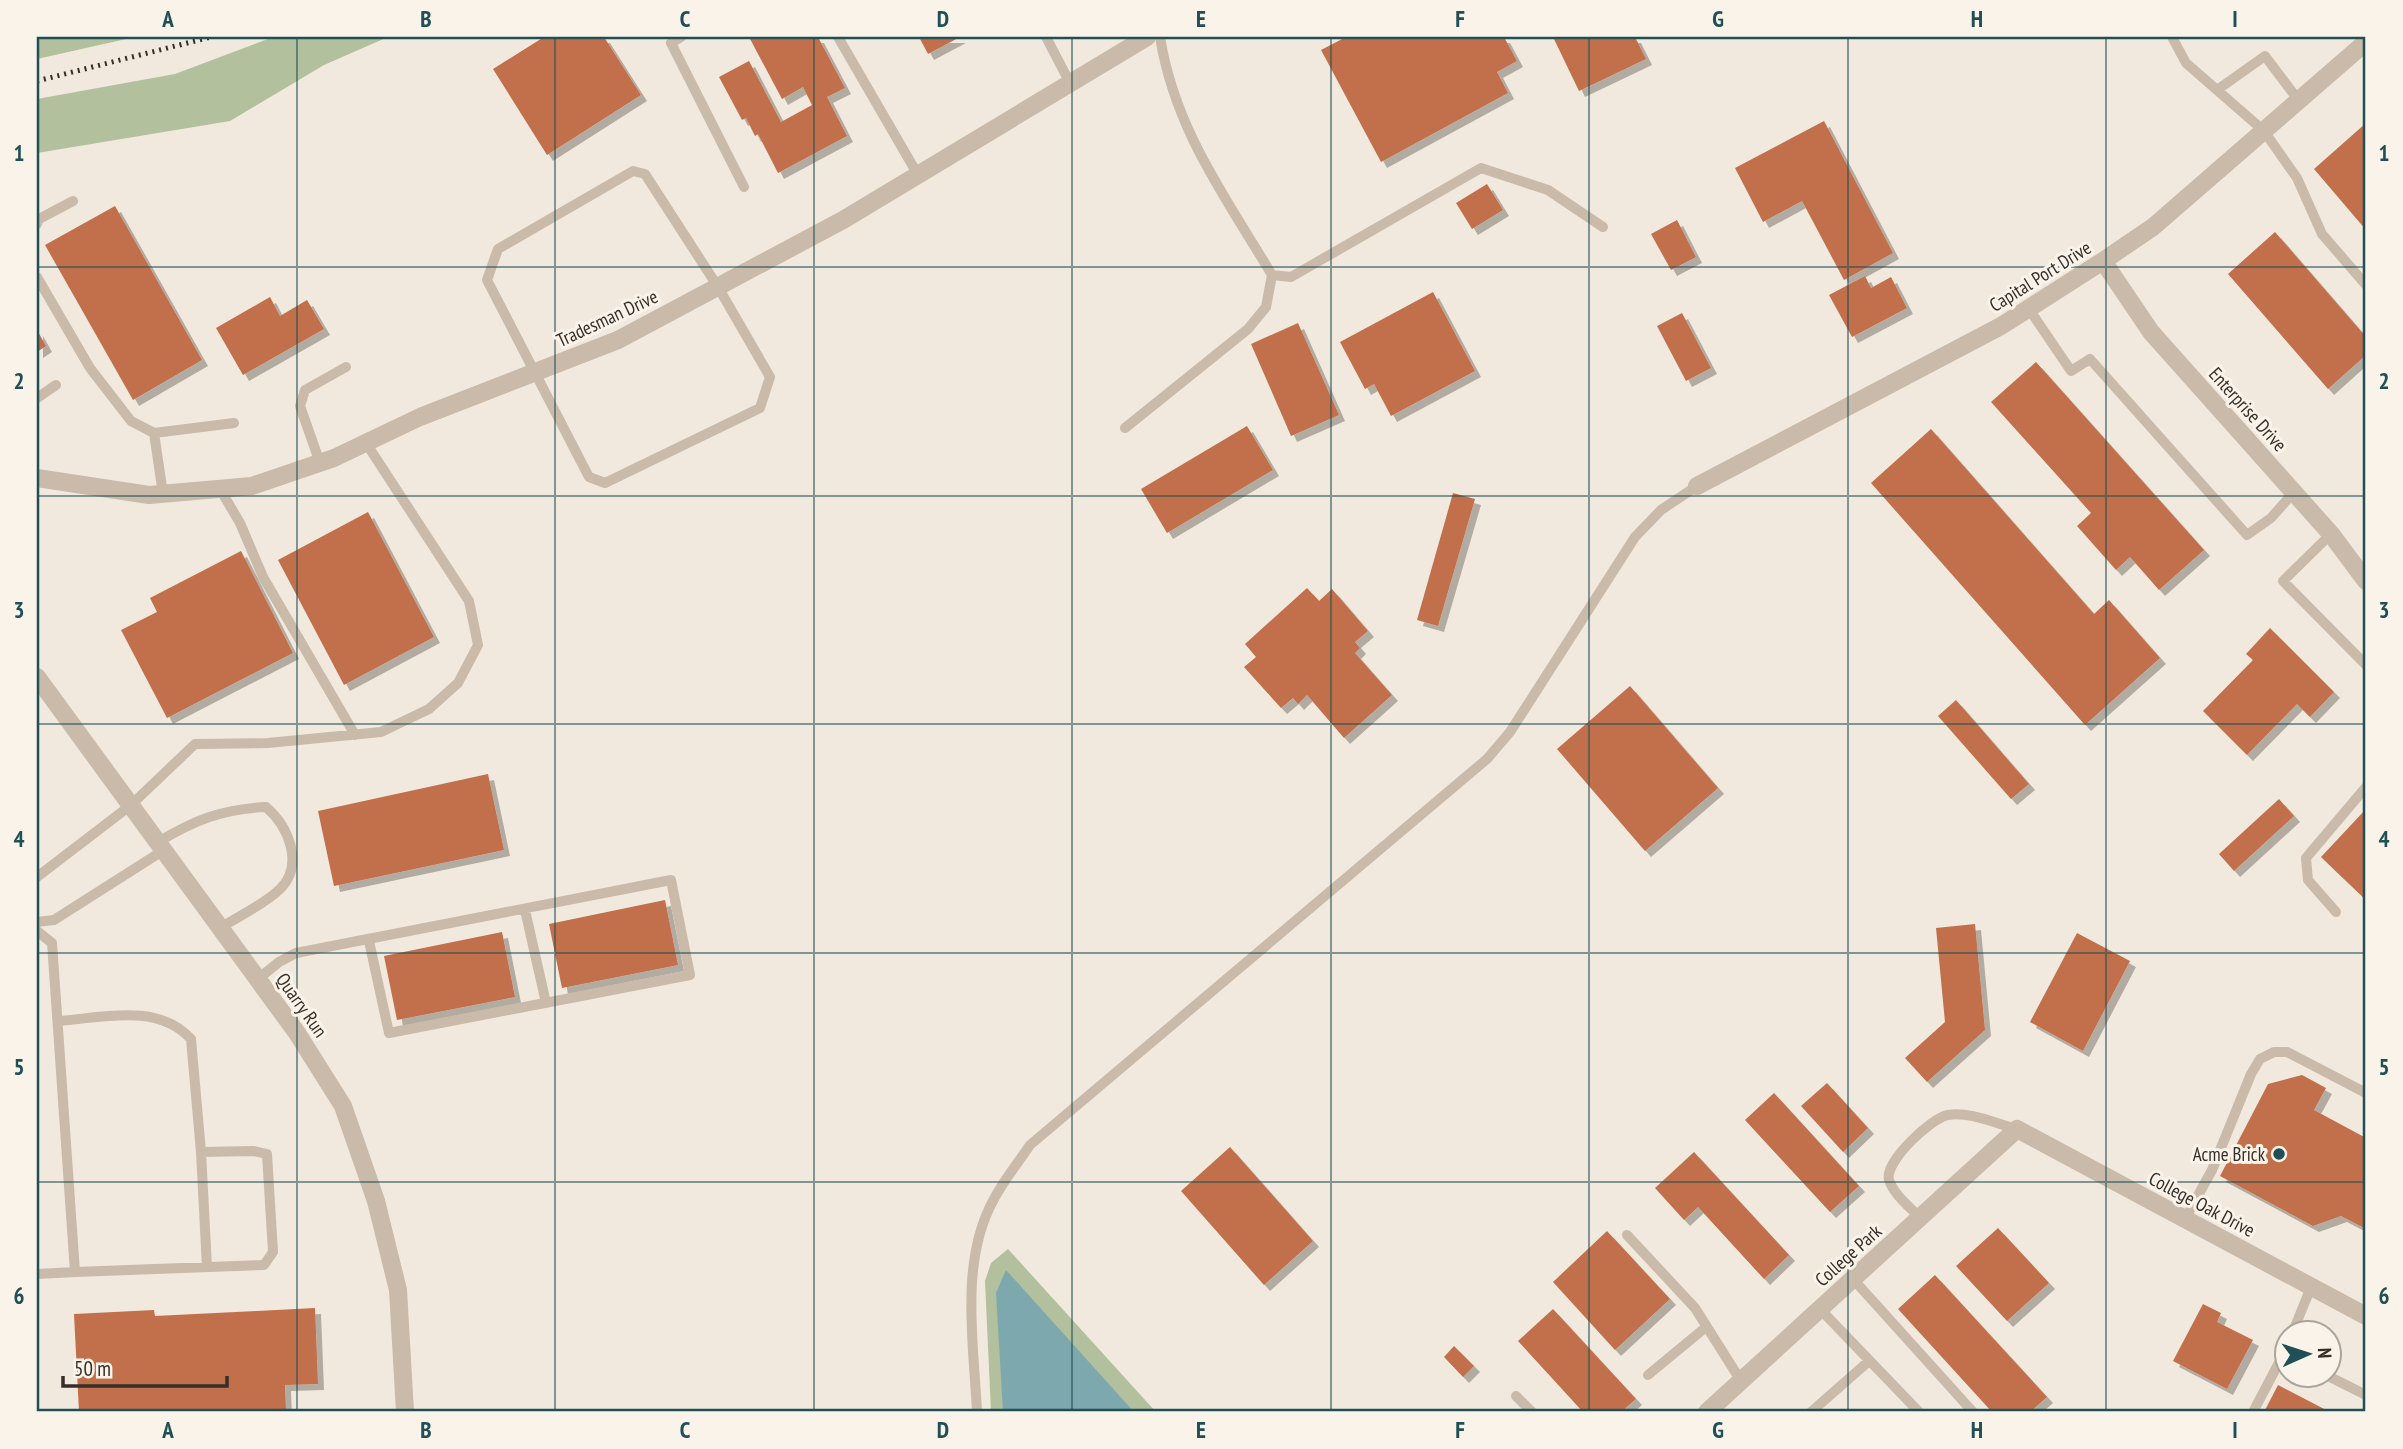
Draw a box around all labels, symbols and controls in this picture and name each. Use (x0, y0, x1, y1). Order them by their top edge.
text: A (161, 4, 174, 33)
text: B (420, 4, 432, 33)
text: C (680, 4, 691, 33)
text: D (937, 4, 949, 33)
text: E (1196, 4, 1206, 33)
text: F (1455, 4, 1465, 33)
text: G (1712, 4, 1724, 33)
text: H (1971, 4, 1983, 33)
text: I (2232, 4, 2238, 33)
text: 1 (14, 138, 25, 167)
text: 1 (2379, 138, 2390, 167)
street label: Capital Port Drive (1985, 235, 2095, 317)
street label: Tradesman Drive (553, 284, 662, 352)
street label: Enterprise Drive (2204, 362, 2292, 456)
text: 2 (14, 366, 25, 395)
text: 2 (2379, 366, 2390, 395)
text: 3 (14, 595, 25, 624)
text: 3 (2379, 595, 2390, 624)
text: 4 (14, 824, 25, 853)
text: 4 (2379, 824, 2390, 853)
street label: Quarry Run (271, 968, 333, 1042)
text: 5 (14, 1052, 25, 1081)
text: 5 (2379, 1052, 2390, 1081)
place label: Acme Brick (2193, 1142, 2266, 1166)
marker: Acme Brick (2271, 1146, 2287, 1162)
street label: College Oak Drive (2145, 1166, 2259, 1242)
street label: College Park (1810, 1218, 1887, 1291)
text: 6 (14, 1281, 25, 1310)
text: 6 (2379, 1281, 2390, 1310)
north arrow (2274, 1320, 2344, 1390)
scale bar (63, 1344, 228, 1388)
text: N (2313, 1347, 2337, 1359)
text: 50 m (74, 1355, 111, 1382)
text: A (161, 1415, 174, 1444)
text: B (420, 1415, 432, 1444)
text: C (680, 1415, 691, 1444)
text: D (937, 1415, 949, 1444)
text: E (1196, 1415, 1206, 1444)
text: F (1455, 1415, 1465, 1444)
text: G (1712, 1415, 1724, 1444)
text: H (1971, 1415, 1983, 1444)
text: I (2232, 1415, 2238, 1444)

